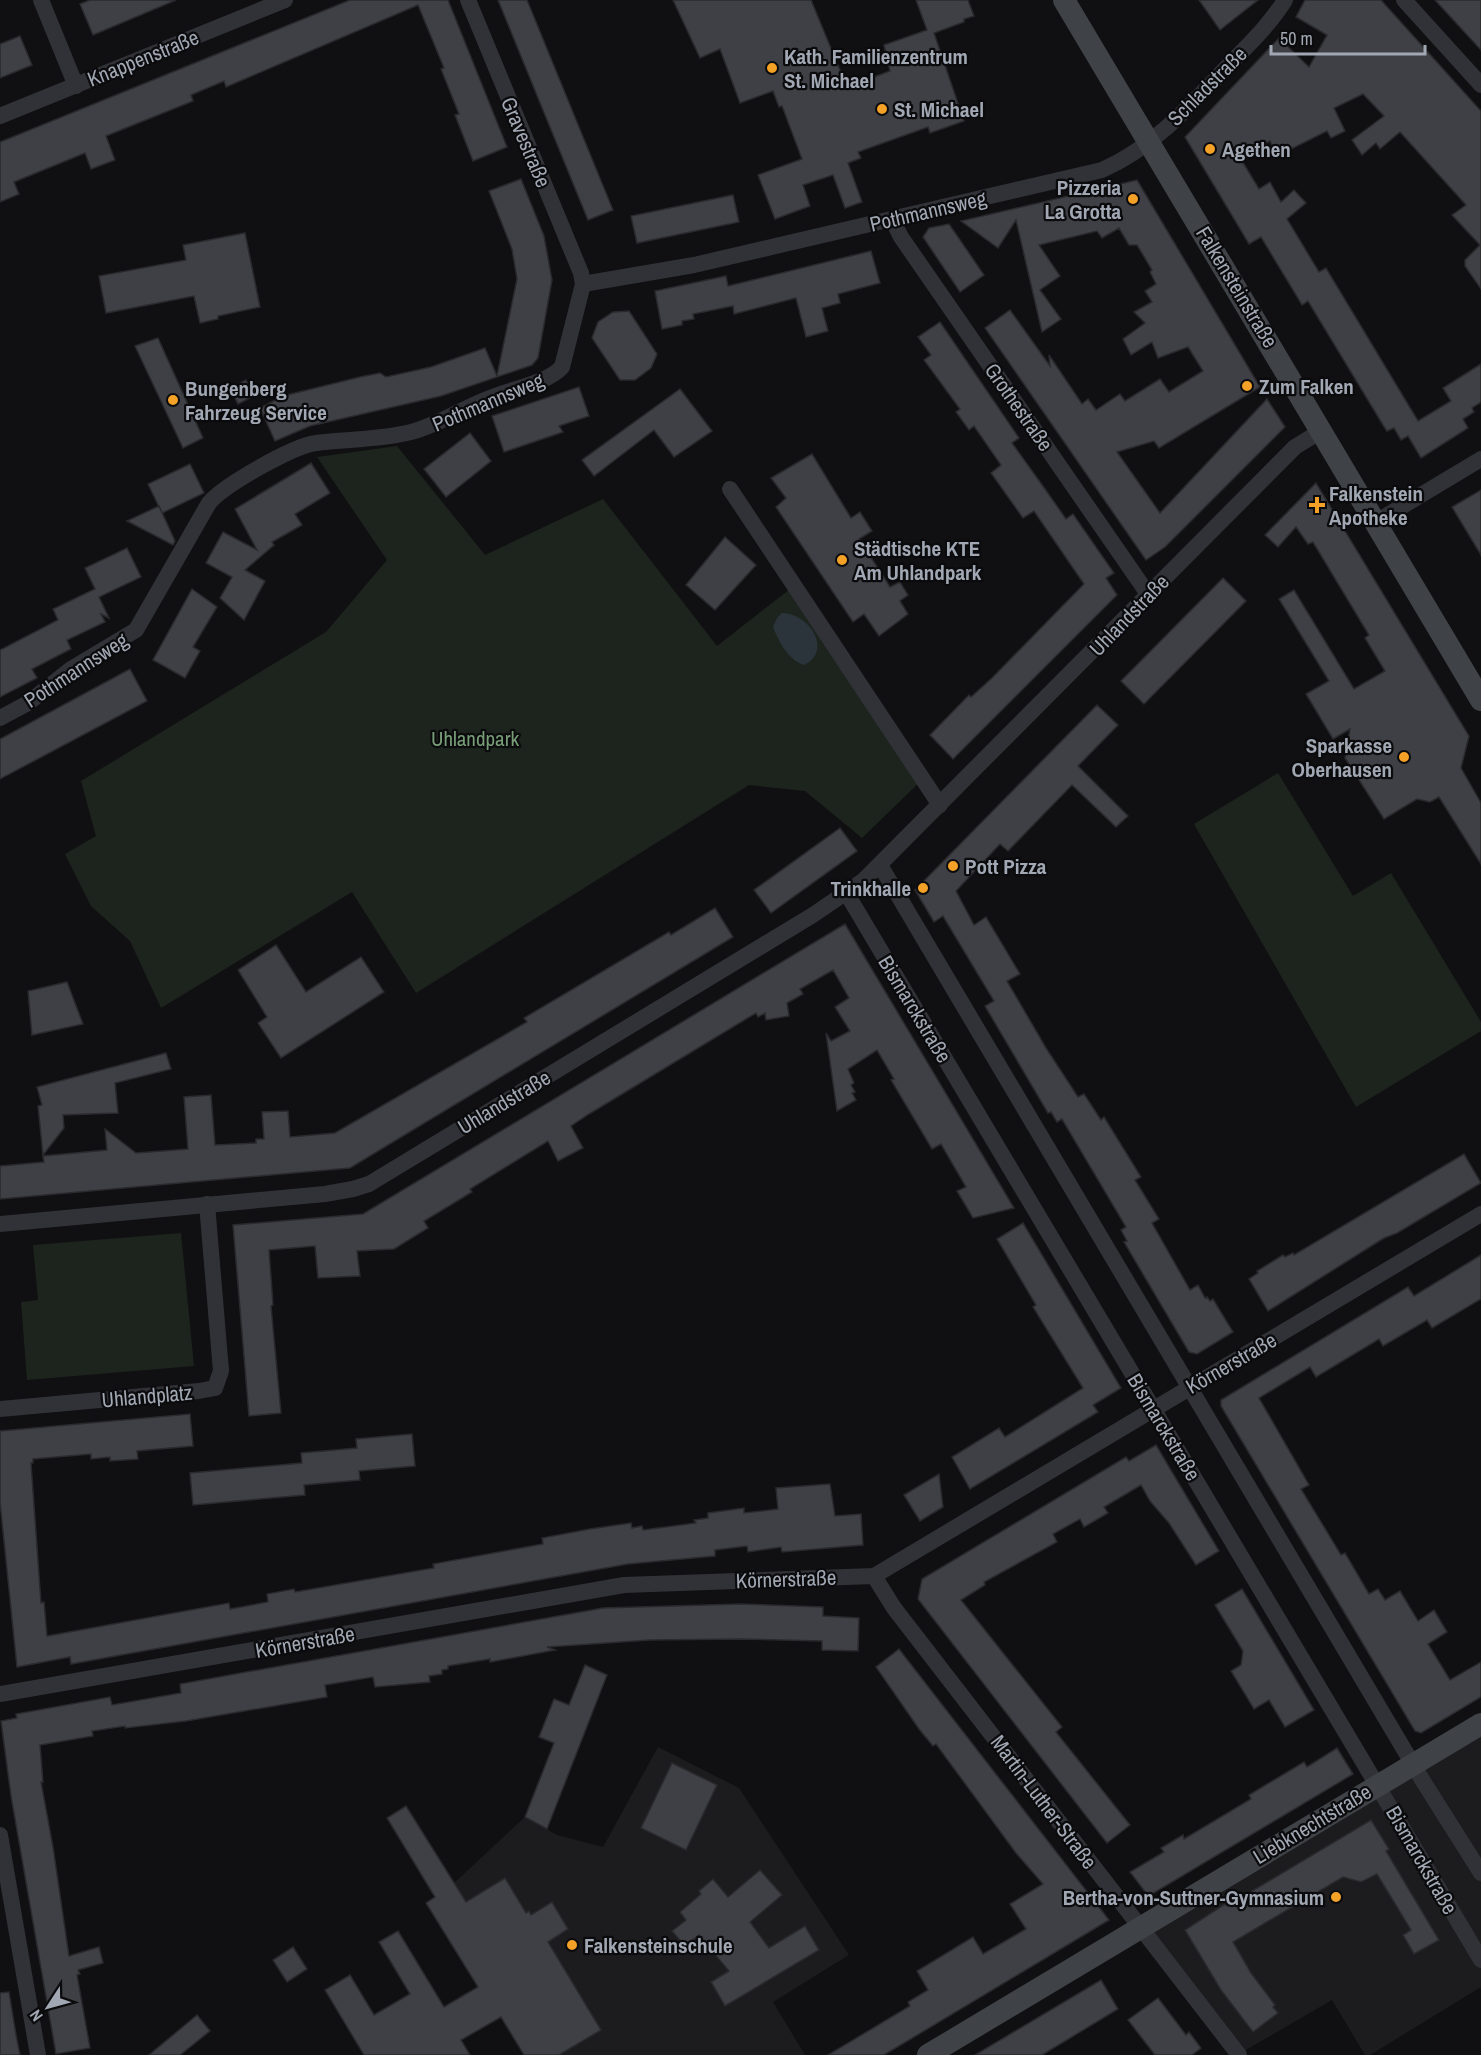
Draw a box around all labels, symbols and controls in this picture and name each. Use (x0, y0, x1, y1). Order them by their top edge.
scale bar (1271, 18, 1426, 56)
street label: Knappenstraße (83, 23, 203, 93)
text: 50 m (1280, 26, 1313, 51)
street label: Schladstraße (1161, 40, 1253, 132)
place label: Kath. Familienzentrum St. Michael (784, 42, 968, 95)
marker: Kath. Familienzentrum St. Michael (765, 61, 779, 75)
street label: Gravestraße (494, 92, 558, 192)
place label: St. Michael (894, 95, 984, 124)
marker: St. Michael (875, 102, 889, 116)
place label: Agethen (1222, 135, 1291, 164)
marker: Agethen (1203, 142, 1217, 156)
place label: Pizzeria La Grotta (1044, 173, 1121, 226)
street label: Pothmannsweg (867, 183, 989, 238)
marker: Pizzeria La Grotta (1126, 192, 1140, 206)
street label: Falkensteinstraße (1189, 221, 1285, 353)
street label: Grothestraße (978, 357, 1060, 457)
street label: Pothmannsweg (428, 365, 549, 439)
place label: Zum Falken (1259, 372, 1354, 401)
place label: Bungenberg Fahrzeug Service (185, 374, 327, 427)
marker: Zum Falken (1240, 379, 1254, 393)
marker: Bungenberg Fahrzeug Service (166, 393, 180, 407)
place label: Falkenstein Apotheke (1329, 479, 1423, 532)
marker: Falkenstein Apotheke (1310, 498, 1324, 512)
place label: Städtische KTE Am Uhlandpark (854, 534, 982, 587)
marker: Städtische KTE Am Uhlandpark (835, 553, 849, 567)
street label: Uhlandstraße (1083, 568, 1175, 662)
street label: Pothmannsweg (18, 625, 134, 714)
park label: Uhlandpark (431, 724, 519, 753)
place label: Sparkasse Oberhausen (1292, 731, 1392, 784)
marker: Sparkasse Oberhausen (1397, 750, 1411, 764)
place label: Pott Pizza (965, 852, 1047, 881)
marker: Pott Pizza (946, 859, 960, 873)
place label: Trinkhalle (831, 874, 911, 903)
marker: Trinkhalle (916, 881, 930, 895)
street label: Bismarckstraße (872, 950, 958, 1068)
street label: Uhlandstraße (452, 1063, 556, 1141)
street label: Körnerstraße (1180, 1325, 1282, 1401)
street label: Bismarckstraße (1121, 1368, 1207, 1486)
street label: Uhlandplatz (100, 1378, 194, 1414)
street label: Körnerstraße (735, 1563, 837, 1595)
street label: Körnerstraße (253, 1619, 357, 1665)
street label: Martin-Luther-Straße (984, 1729, 1104, 1875)
street label: Liebknechtstraße (1248, 1777, 1376, 1871)
street label: Bismarckstraße (1379, 1801, 1465, 1919)
place label: Bertha-von-Suttner-Gymnasium (1063, 1883, 1324, 1912)
marker: Bertha-von-Suttner-Gymnasium (1329, 1890, 1343, 1904)
place label: Falkensteinschule (584, 1931, 732, 1960)
marker: Falkensteinschule (565, 1938, 579, 1952)
north arrow (18, 1977, 78, 2037)
text: N (24, 2006, 48, 2026)

